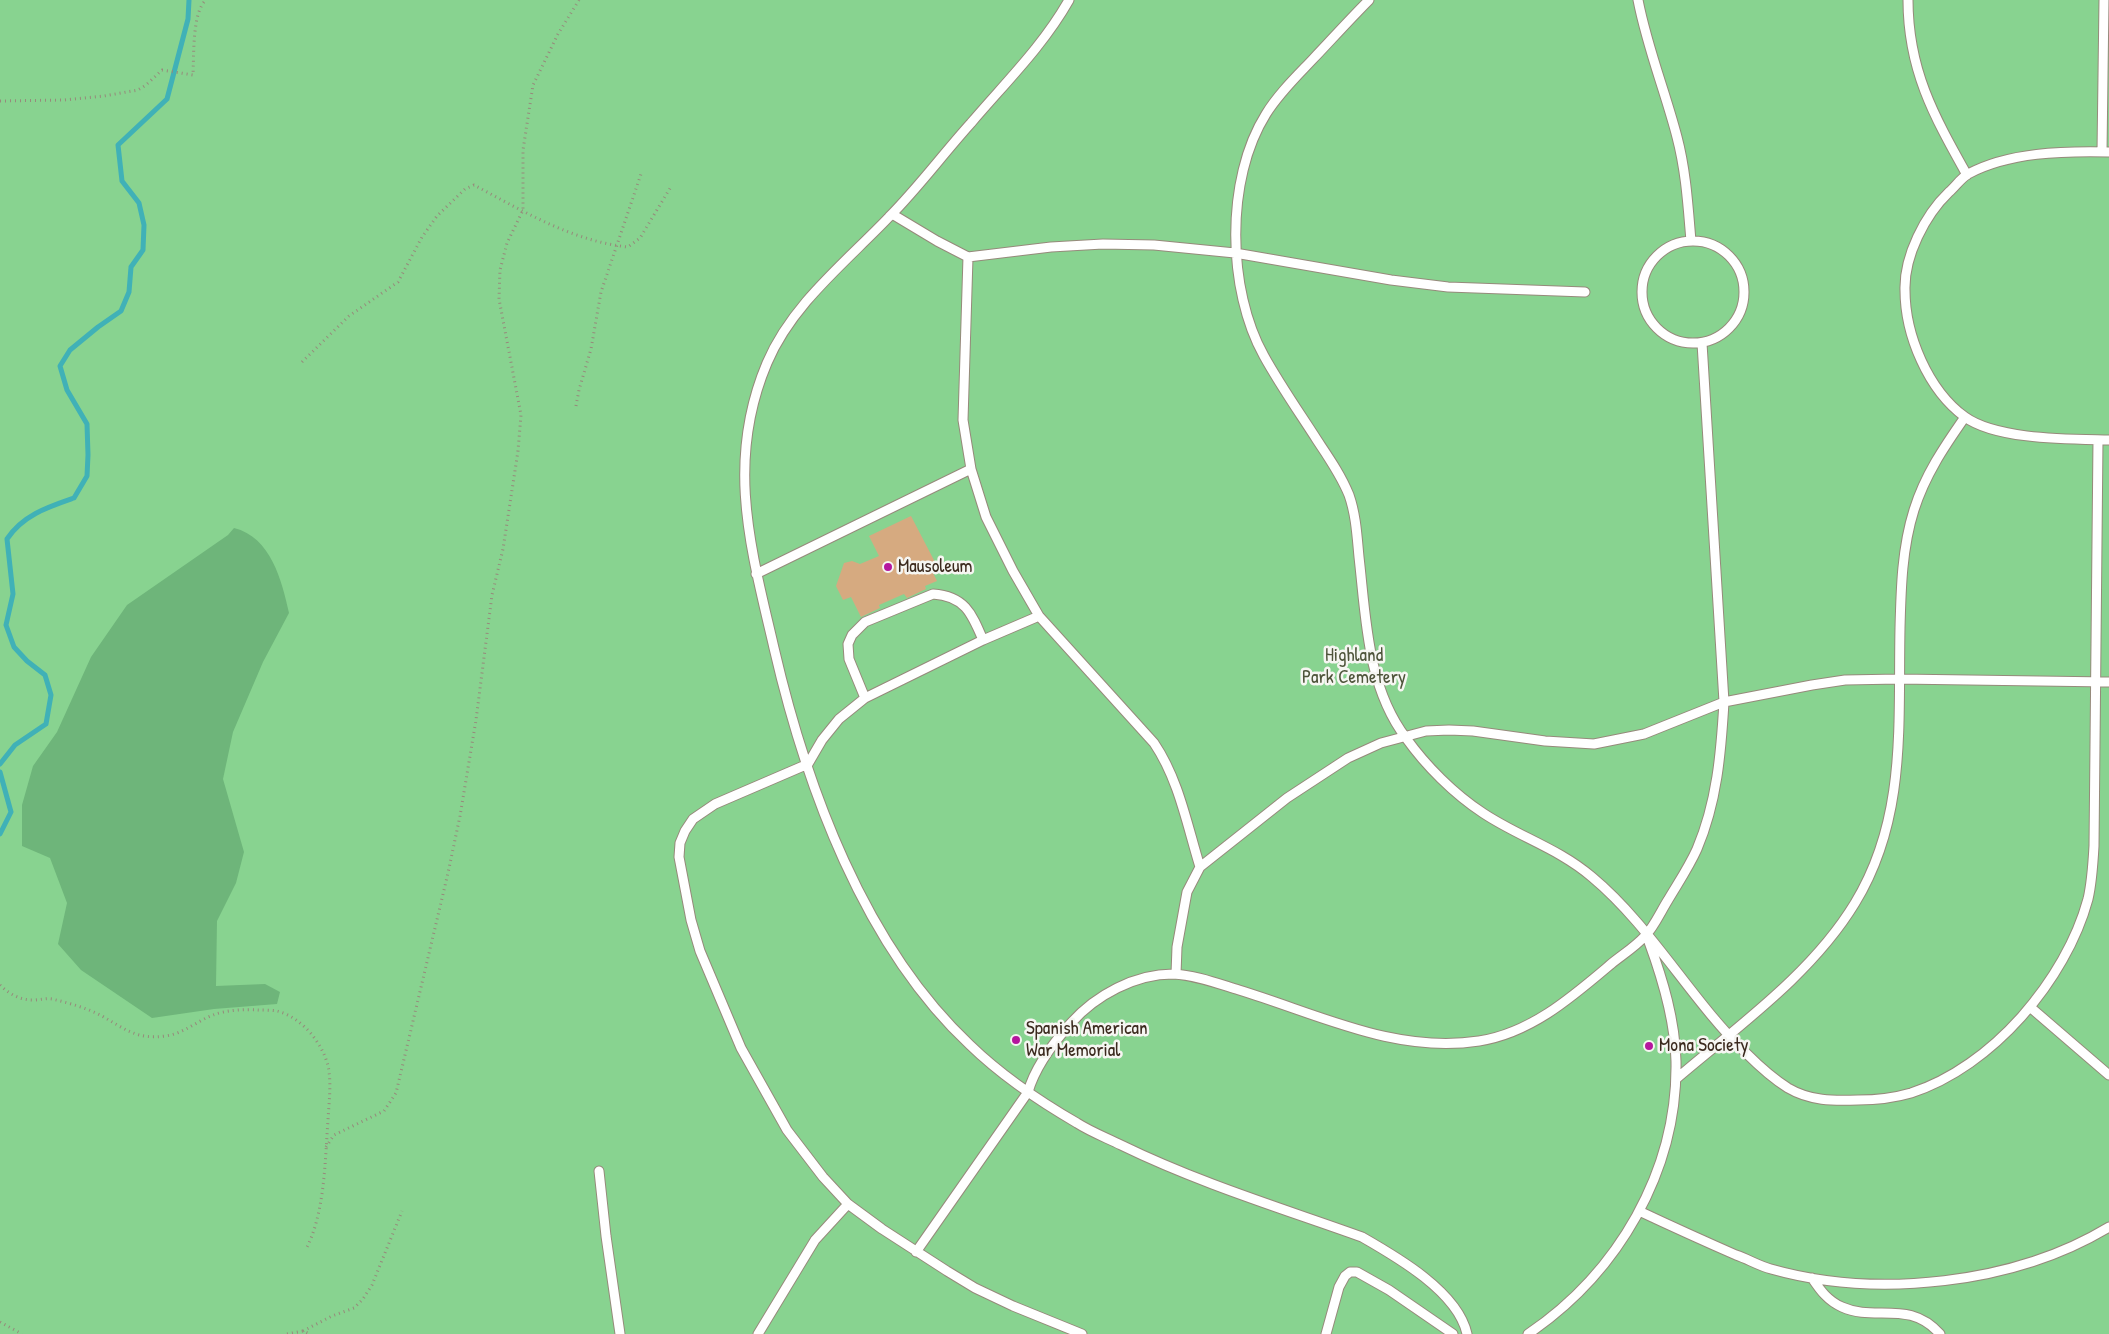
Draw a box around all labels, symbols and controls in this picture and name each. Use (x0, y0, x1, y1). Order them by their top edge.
place label: Mausoleum (898, 556, 972, 578)
marker: Mausoleum (882, 561, 894, 573)
park label: Highland Park Cemetery (1302, 645, 1406, 689)
place label: Spanish American War Memorial (1026, 1018, 1148, 1062)
marker: Spanish American War Memorial (1010, 1034, 1022, 1046)
place label: Mona Society (1659, 1035, 1749, 1057)
marker: Mona Society (1643, 1040, 1655, 1052)

